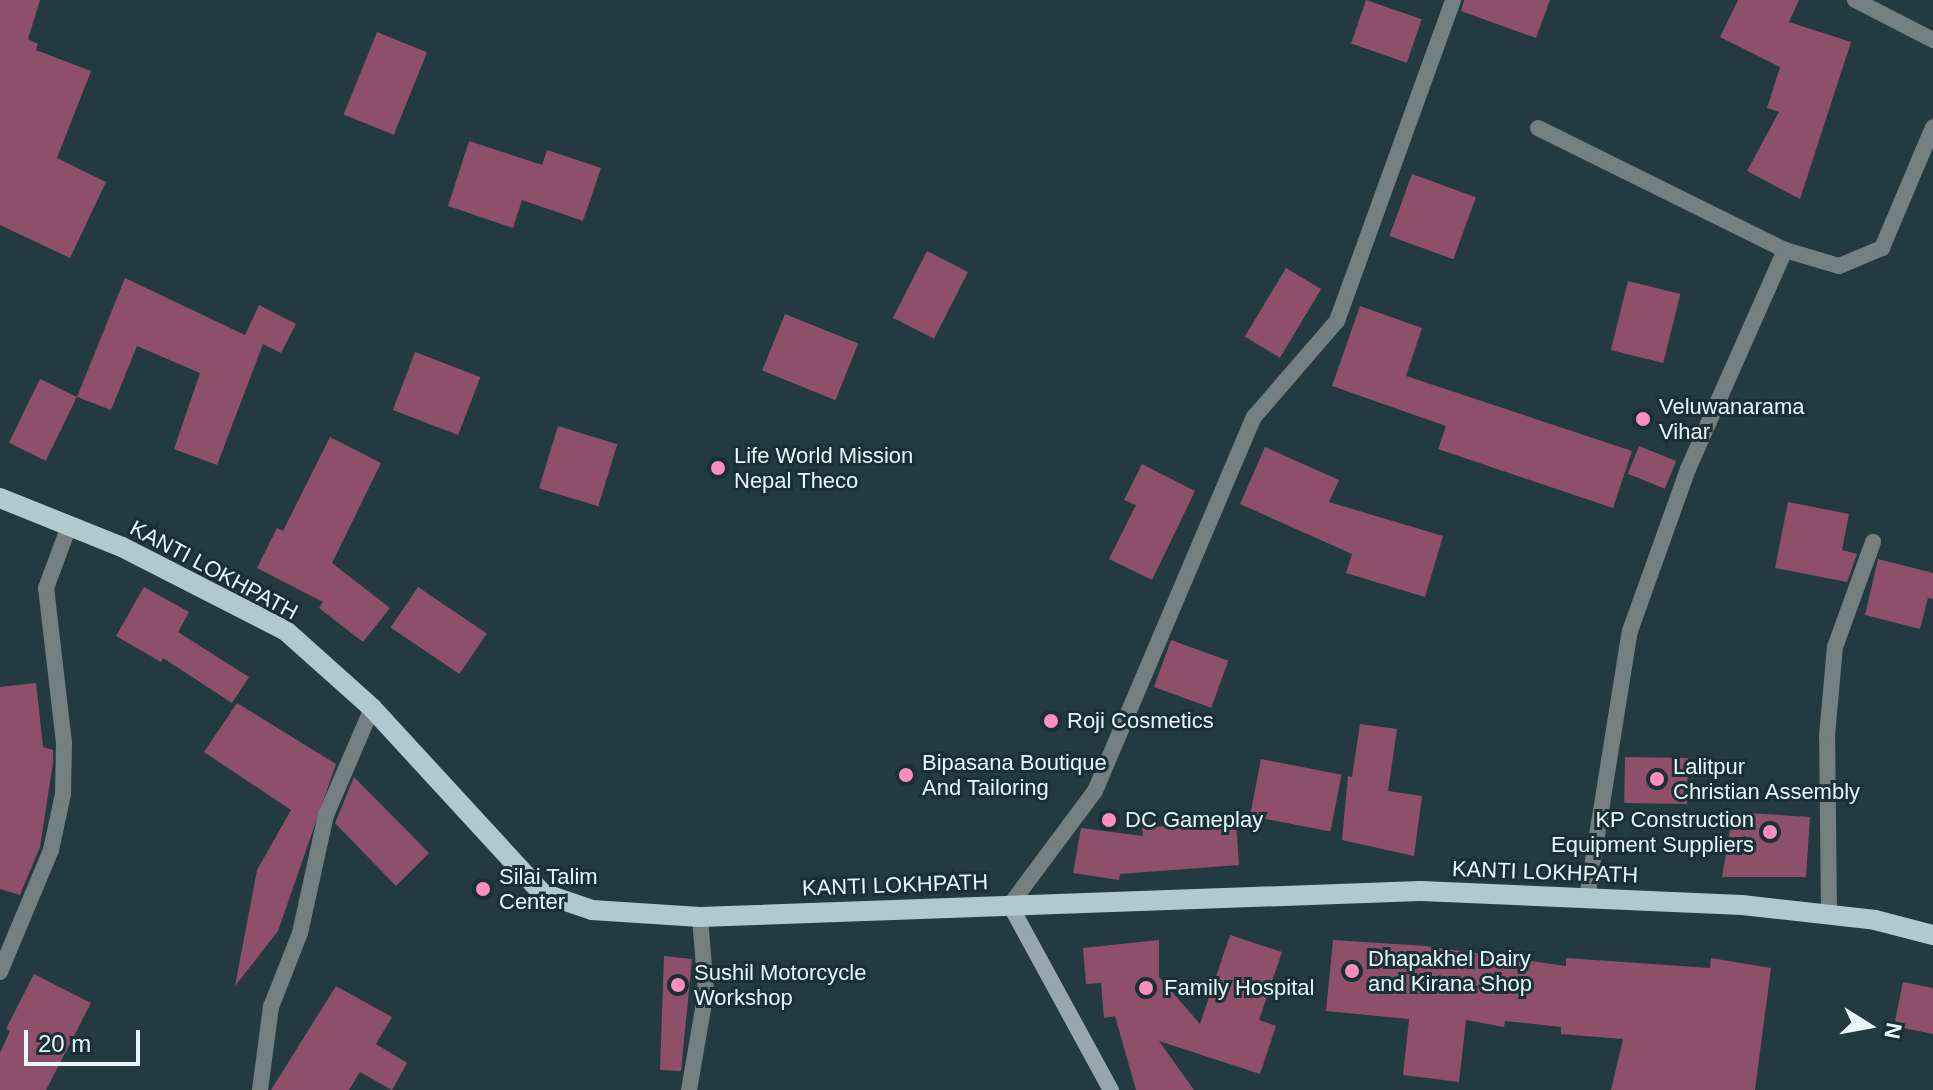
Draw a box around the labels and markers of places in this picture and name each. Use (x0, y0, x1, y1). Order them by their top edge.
place label: Veluwanarama Vihar (1659, 393, 1805, 444)
marker: Veluwanarama Vihar (1634, 410, 1652, 428)
place label: Life World Mission Nepal Theco (734, 442, 913, 494)
marker: Life World Mission Nepal Theco (709, 459, 727, 477)
place label: Roji Cosmetics (1067, 708, 1214, 734)
marker: Roji Cosmetics (1042, 712, 1060, 730)
place label: Bipasana Boutique And Tailoring (922, 749, 1107, 800)
place label: Lalitpur Christian Assembly (1673, 753, 1861, 804)
marker: Bipasana Boutique And Tailoring (897, 766, 915, 784)
marker: Lalitpur Christian Assembly (1648, 770, 1666, 788)
place label: KP Construction Equipment Suppliers (1551, 806, 1754, 858)
place label: DC Gameplay (1125, 807, 1263, 833)
marker: DC Gameplay (1100, 811, 1118, 829)
marker: KP Construction Equipment Suppliers (1761, 823, 1779, 841)
place label: Silai Talim Center (499, 863, 598, 914)
marker: Silai Talim Center (474, 880, 492, 898)
place label: Dhapakhel Dairy and Kirana Shop (1368, 945, 1532, 996)
place label: Sushil Motorcycle Workshop (694, 959, 866, 1010)
marker: Dhapakhel Dairy and Kirana Shop (1343, 962, 1361, 980)
place label: Family Hospital (1164, 975, 1314, 1001)
marker: Sushil Motorcycle Workshop (669, 976, 687, 994)
marker: Family Hospital (1135, 977, 1157, 999)

